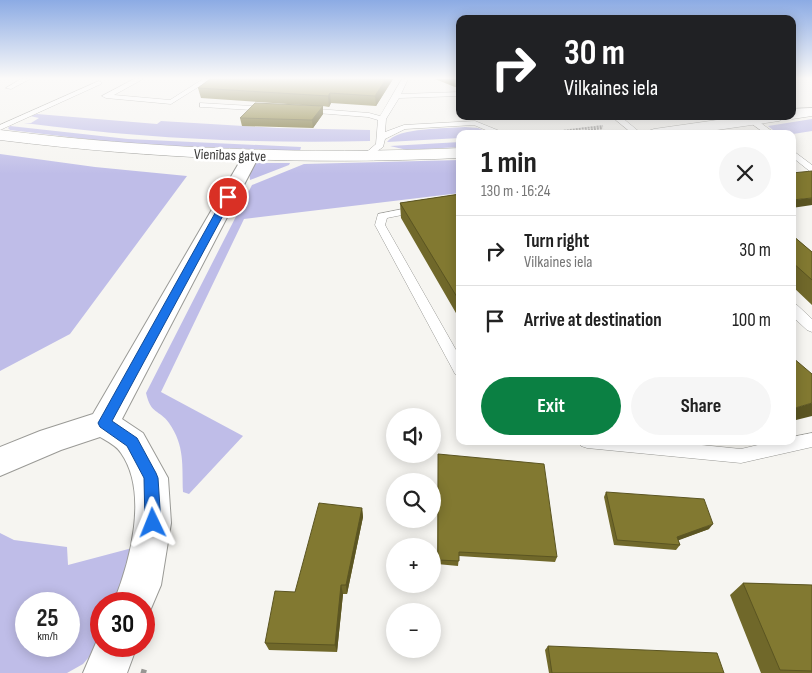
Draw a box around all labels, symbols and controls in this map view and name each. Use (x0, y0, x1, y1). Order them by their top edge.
text: 30 m (564, 32, 625, 75)
icon: right (481, 35, 546, 100)
text: Vilkaines iela (564, 75, 658, 102)
street label: Vienības gatve (193, 145, 267, 166)
text: 1 min (481, 145, 537, 181)
button: close (719, 147, 771, 199)
pin (207, 176, 249, 218)
text: 130 m · 16:24 (481, 182, 550, 201)
icon: arrive (214, 183, 242, 211)
text: Turn right (524, 230, 589, 253)
icon: right (481, 237, 509, 265)
text: 30 m (739, 239, 771, 262)
text: Vilkaines iela (524, 253, 593, 272)
icon: arrive (481, 307, 509, 335)
text: Arrive at destination (524, 309, 662, 332)
text: 100 m (732, 309, 771, 332)
button: Exit (481, 377, 621, 435)
button: Share (631, 377, 771, 435)
map controls (386, 408, 441, 658)
button: sound (386, 408, 441, 463)
button: search (386, 473, 441, 528)
position arrow (126, 496, 178, 548)
button: + (386, 538, 441, 593)
speed limit sign: 30 (90, 592, 155, 657)
text: 25 (37, 603, 58, 634)
button: − (386, 603, 441, 658)
text: km/h (37, 629, 58, 644)

